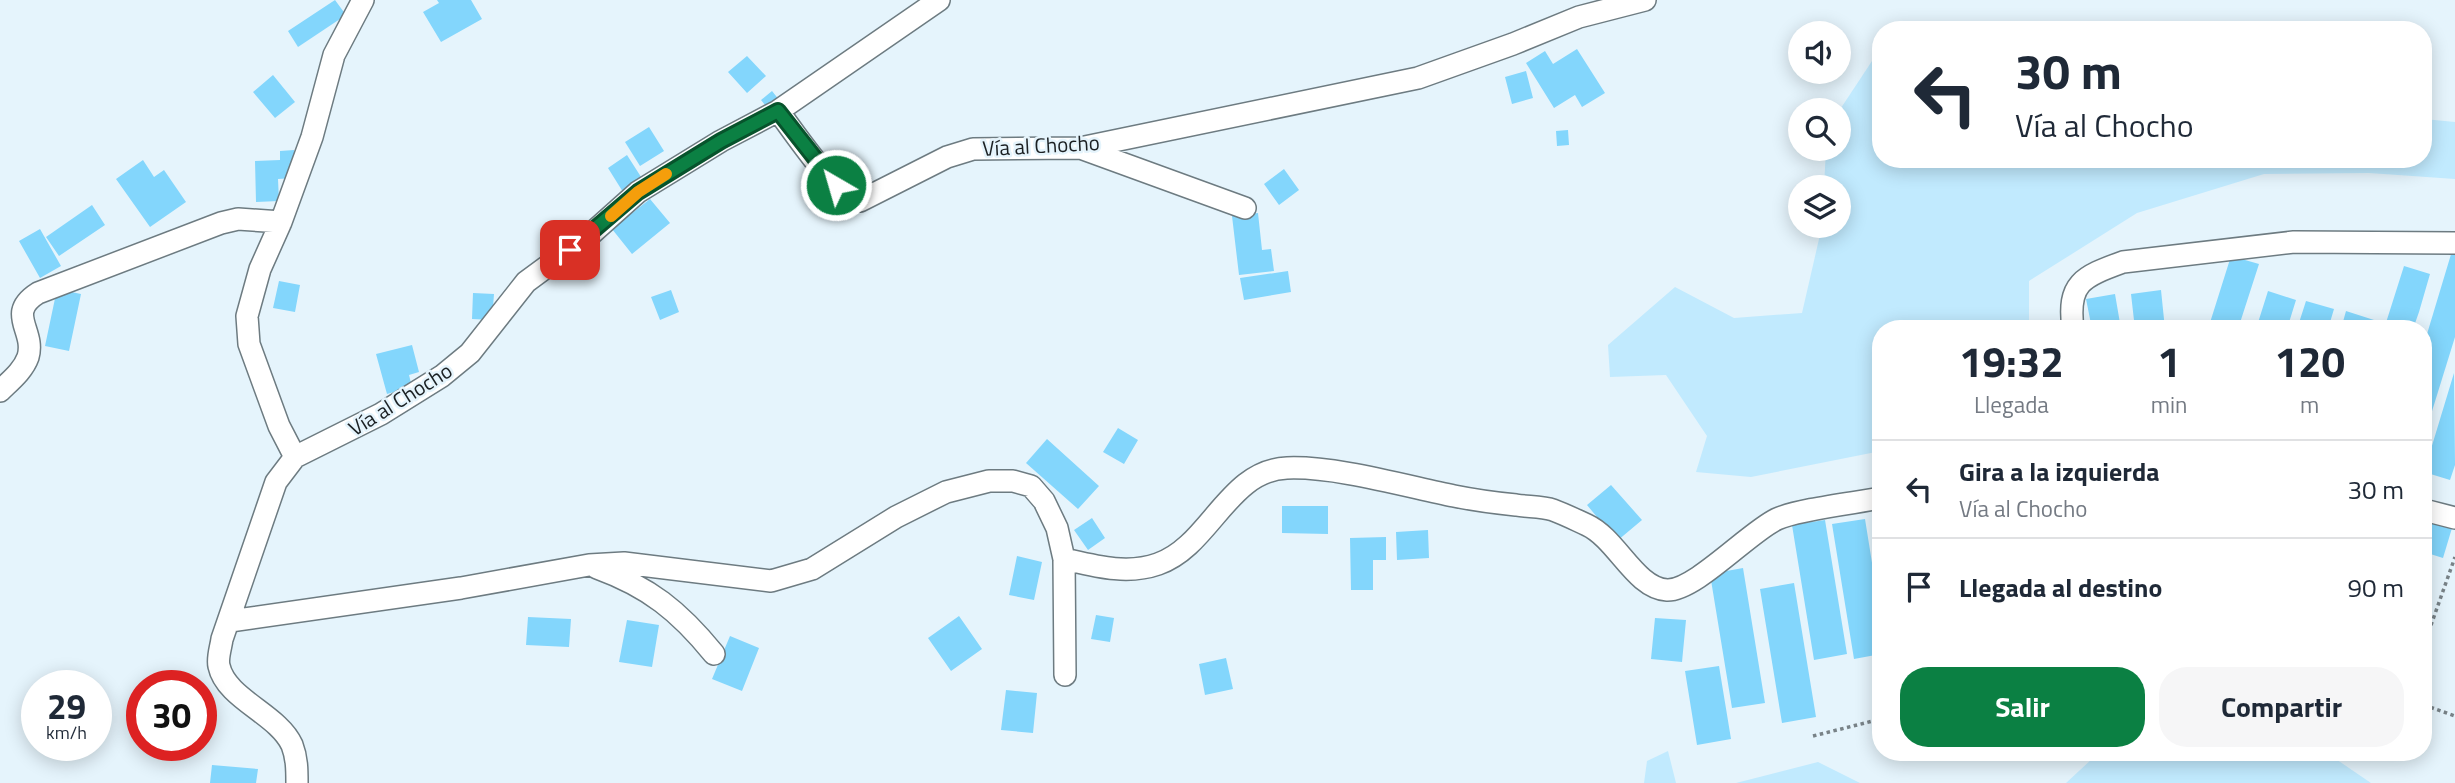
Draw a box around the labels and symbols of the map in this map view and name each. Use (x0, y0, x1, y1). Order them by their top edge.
street label: Vía al Chocho (982, 126, 1100, 164)
position arrow (799, 148, 873, 222)
pin (540, 220, 600, 280)
street label: Vía al Chocho (342, 354, 458, 444)
speed limit sign: 30 (126, 670, 217, 761)

